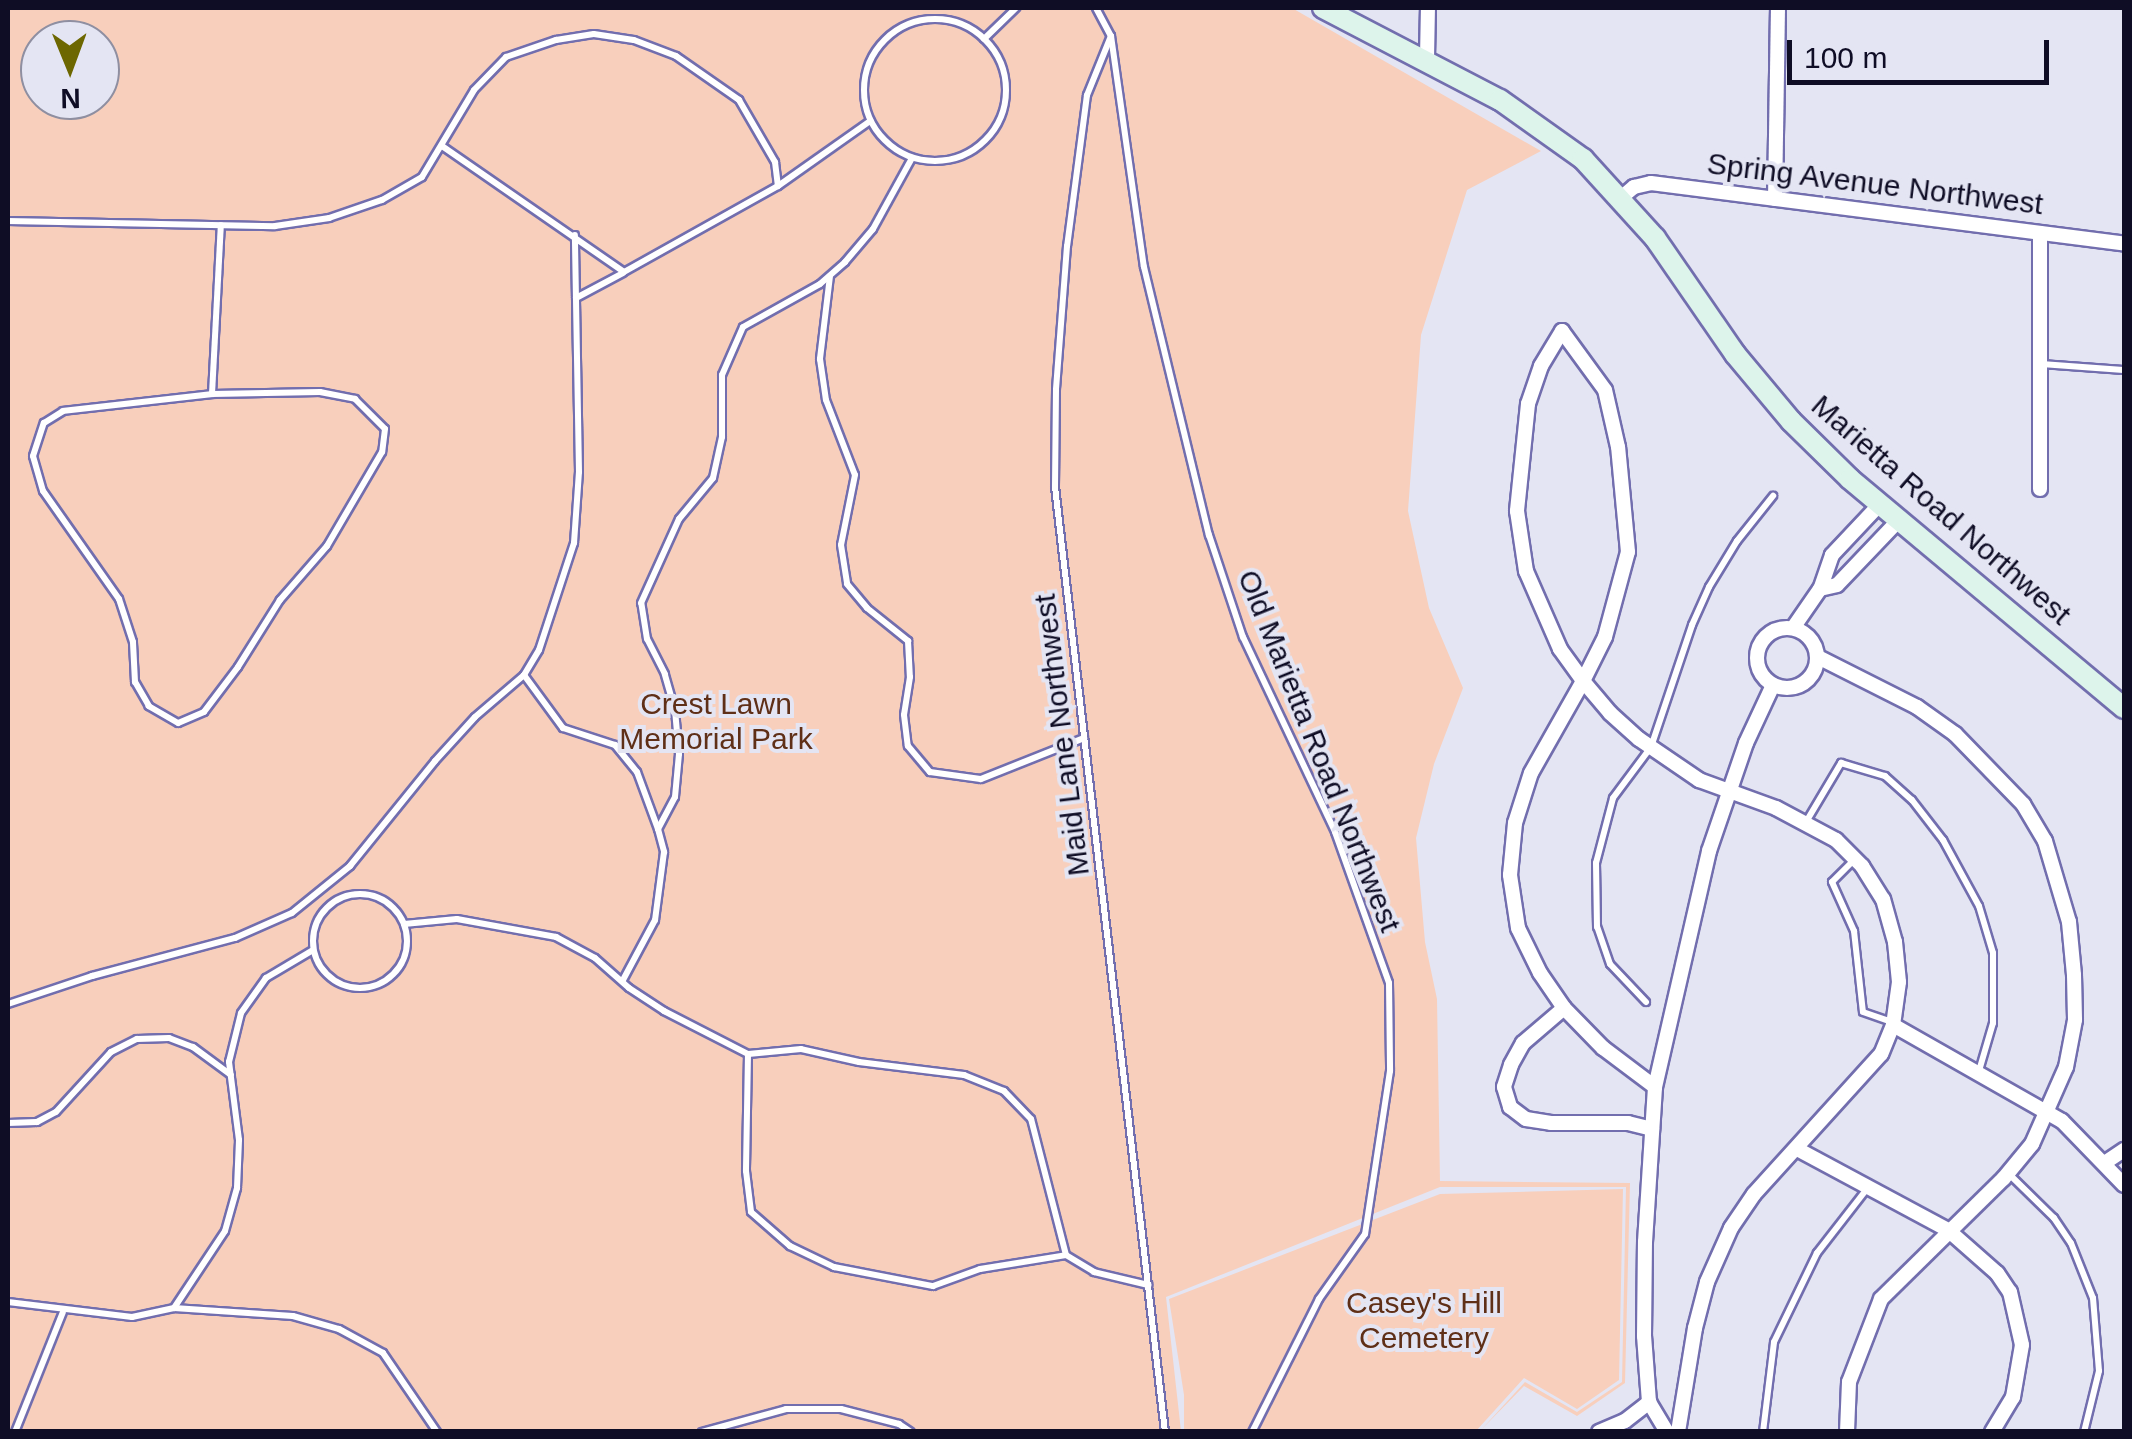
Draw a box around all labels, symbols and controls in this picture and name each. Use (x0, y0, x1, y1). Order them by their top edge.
north arrow (20, 20, 120, 120)
scale bar (1792, 20, 2054, 82)
text: 100 m (1804, 41, 1887, 74)
text: N (60, 83, 81, 114)
street label: Spring Avenue Northwest (1704, 145, 2046, 223)
street label: Marietta Road Northwest (1804, 388, 2078, 632)
street label: Old Marietta Road Northwest (1230, 565, 1408, 937)
street label: Maid Lane Northwest (1027, 592, 1097, 878)
park label: Crest Lawn Memorial Park (619, 686, 813, 756)
park label: Casey's Hill Cemetery (1346, 1285, 1502, 1356)

